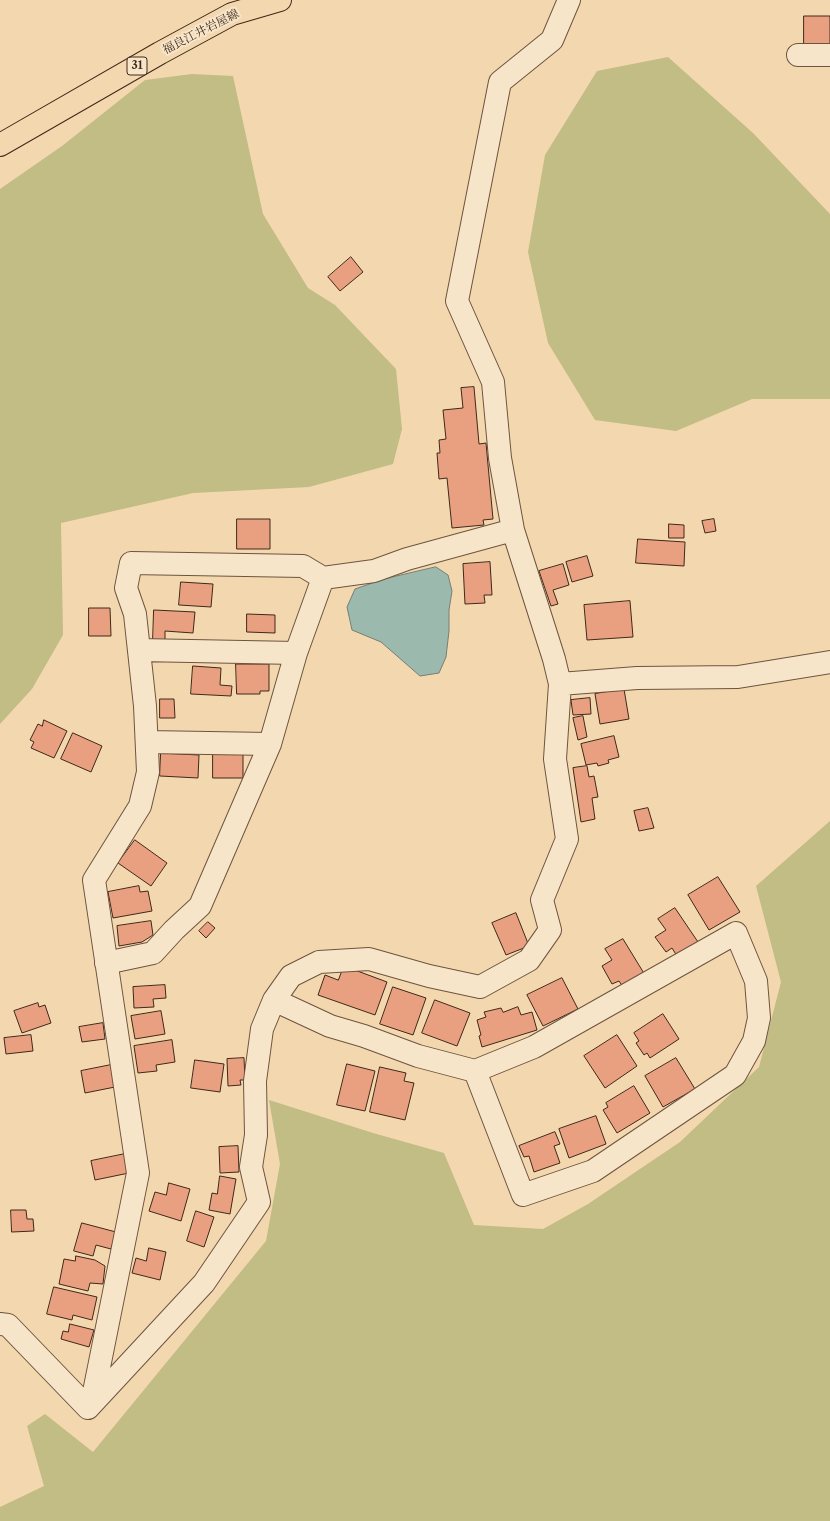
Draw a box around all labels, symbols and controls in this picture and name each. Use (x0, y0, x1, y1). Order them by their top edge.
street label: 福良江井岩屋線 (160, 7, 242, 57)
road number: 31 (127, 57, 147, 75)

